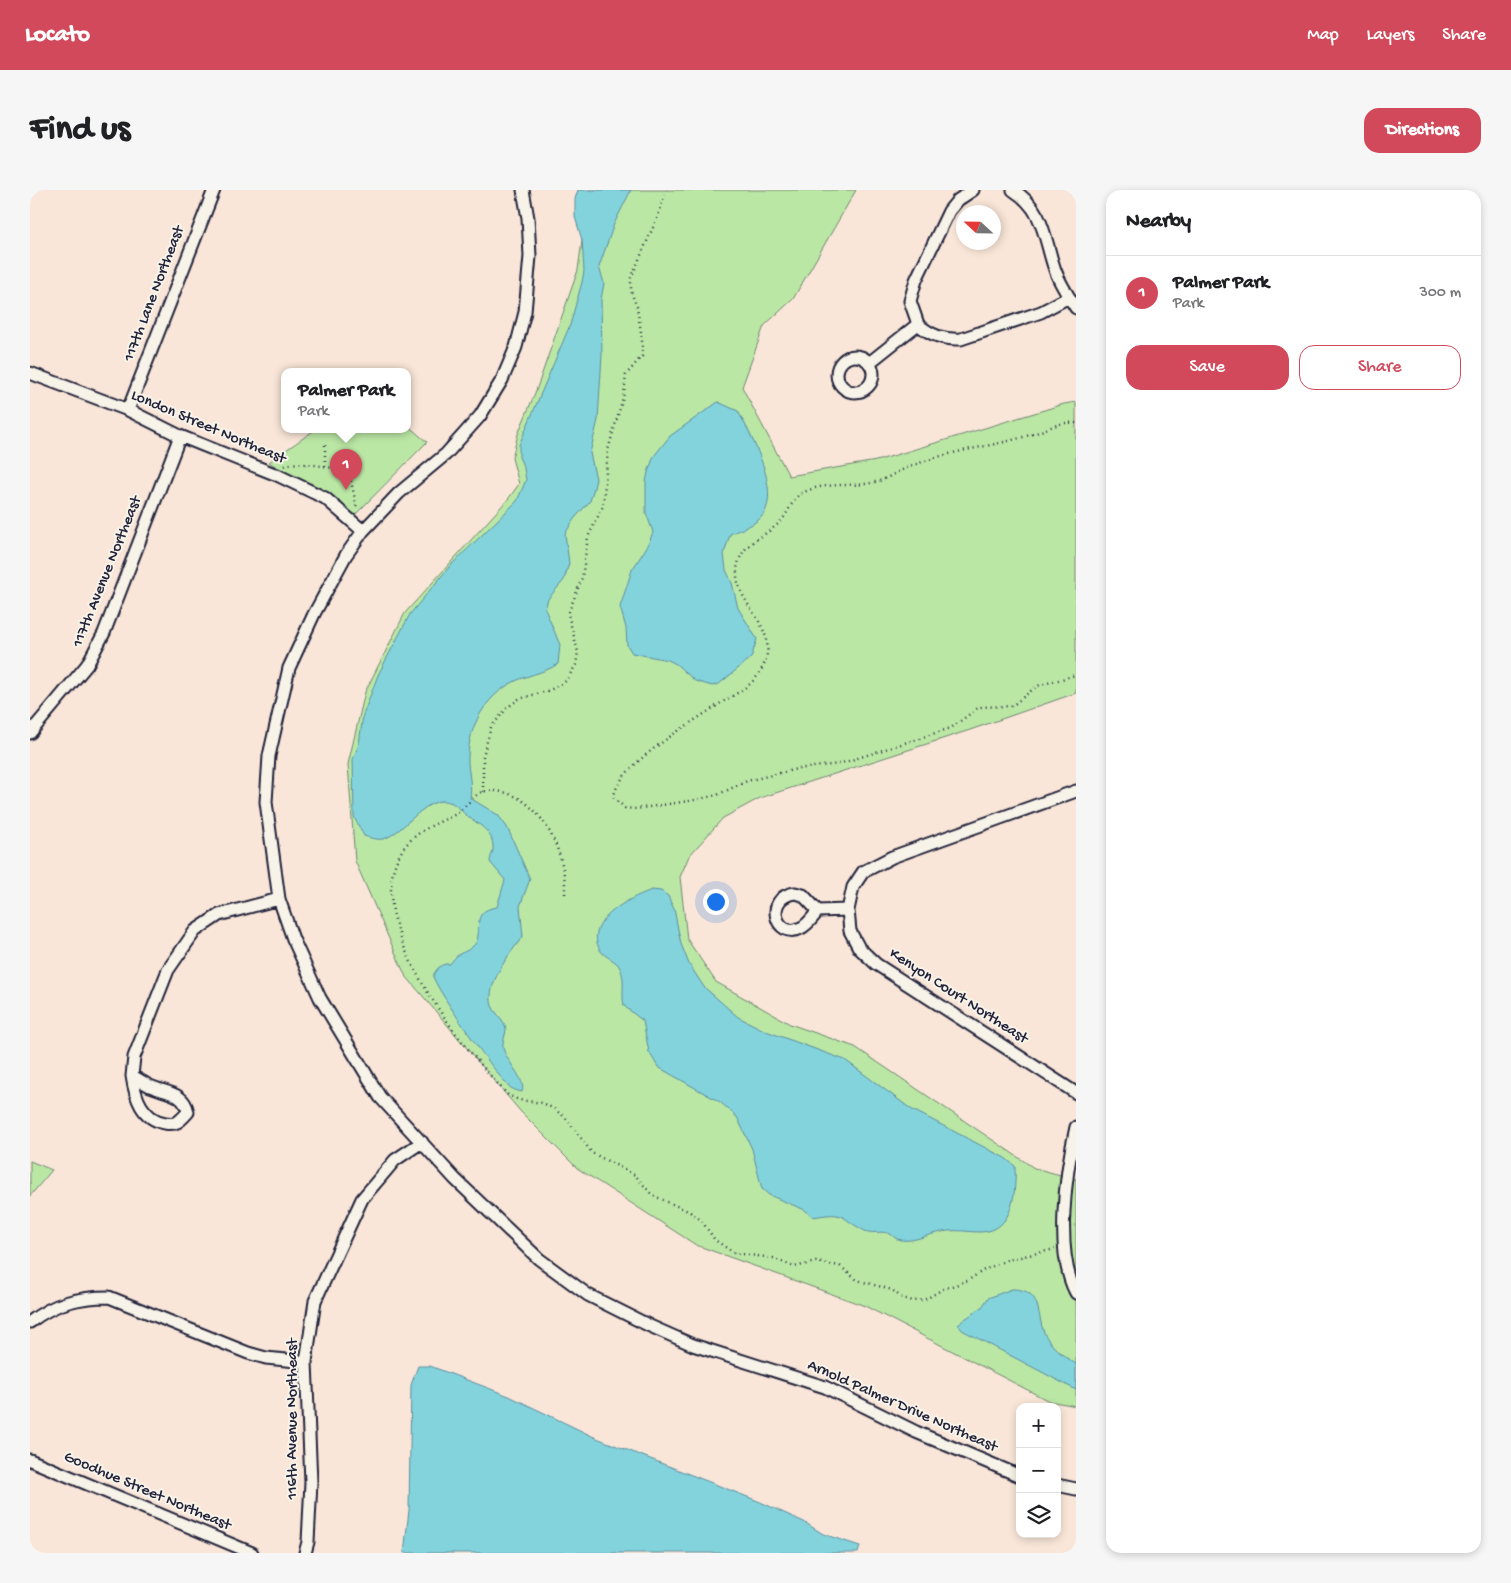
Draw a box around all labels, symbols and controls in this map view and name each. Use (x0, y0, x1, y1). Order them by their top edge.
text: Locato (25, 21, 90, 50)
text: Map (1307, 25, 1339, 46)
text: Layers (1367, 25, 1414, 46)
text: Share (1442, 25, 1486, 46)
button: Directions (1364, 108, 1481, 153)
text: Find us (30, 110, 130, 151)
north arrow (956, 205, 1001, 250)
text: Nearby (1126, 210, 1191, 235)
street label: 117th Lane Northeast (120, 222, 190, 365)
text: Palmer Park (1173, 272, 1269, 295)
text: 1 (1139, 284, 1145, 303)
text: 300 m (1419, 284, 1461, 303)
text: Park (1173, 295, 1204, 314)
button: Save (1126, 345, 1289, 390)
button: Share (1299, 345, 1461, 390)
popup (281, 368, 411, 433)
text: Palmer Park (298, 380, 394, 403)
street label: London Street Northeast (128, 387, 290, 470)
text: Park (298, 403, 329, 422)
pin: 1 (330, 449, 362, 490)
street label: 117th Avenue Northeast (69, 492, 148, 651)
your location (703, 889, 729, 915)
street label: Kenyon Court Northeast (885, 945, 1032, 1050)
street label: 116th Avenue Northeast (284, 1337, 303, 1500)
street label: Arnold Palmer Drive Northeast (804, 1356, 1001, 1458)
map controls (1016, 1403, 1061, 1538)
button: + (1016, 1403, 1061, 1448)
street label: Goodhue Street Northeast (61, 1448, 235, 1536)
button: − (1016, 1448, 1061, 1493)
button: layers (1016, 1493, 1061, 1538)

